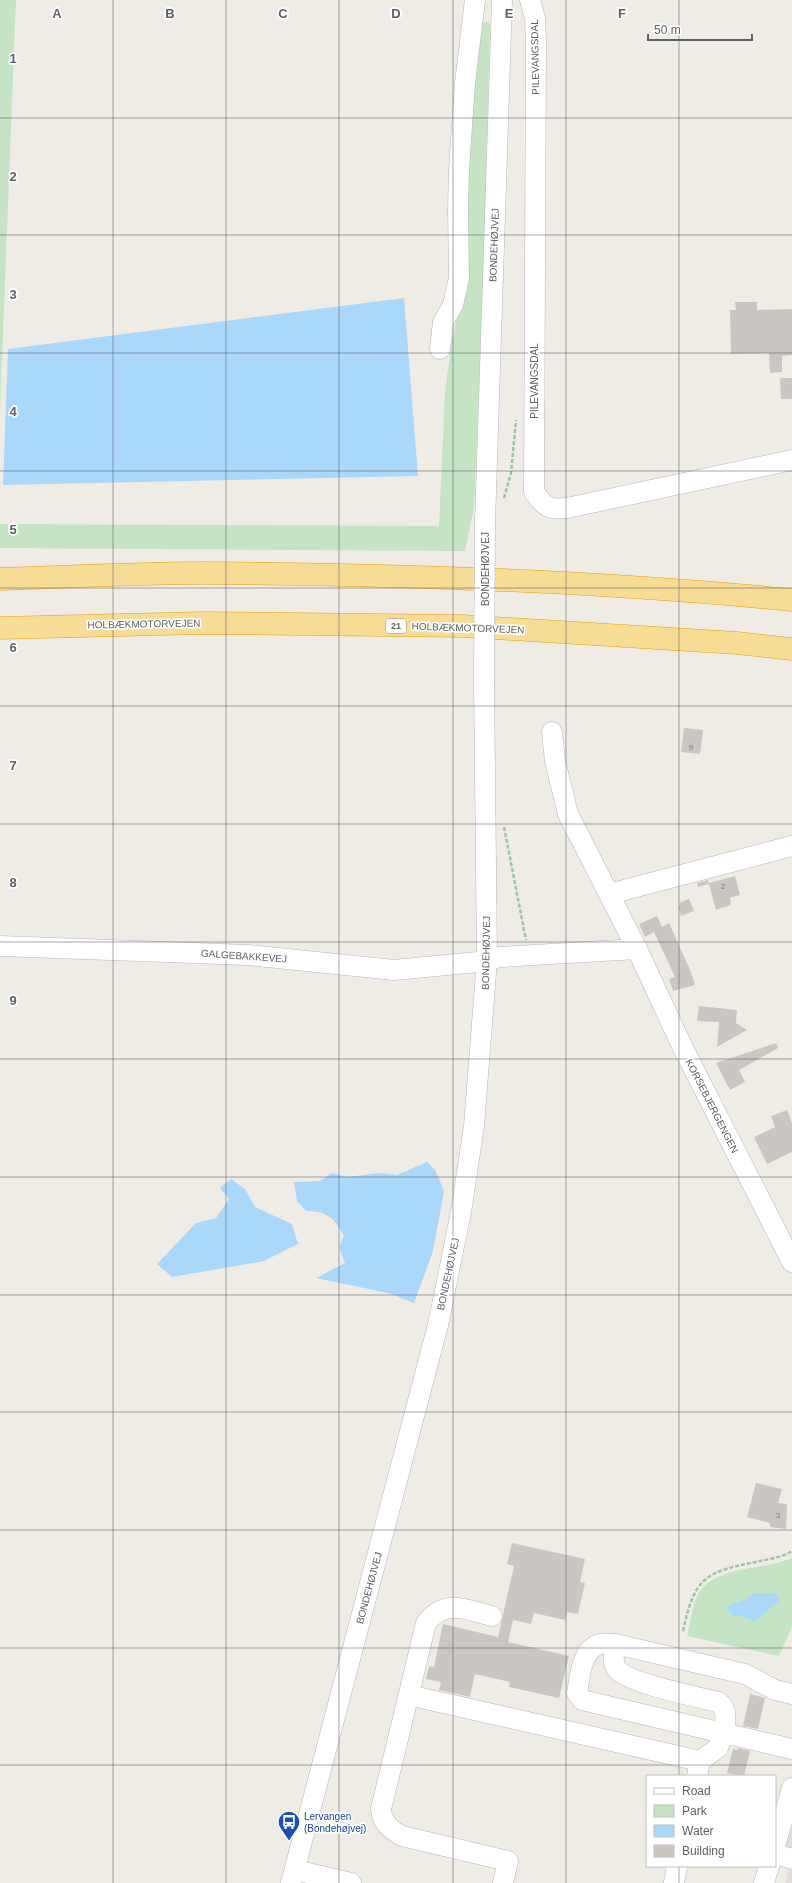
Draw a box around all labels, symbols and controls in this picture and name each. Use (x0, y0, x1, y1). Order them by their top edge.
text: A (52, 6, 62, 21)
text: B (165, 6, 175, 21)
text: C (278, 6, 288, 21)
text: D (391, 6, 401, 21)
text: E (505, 6, 514, 21)
text: F (618, 6, 626, 21)
scale bar (648, 16, 752, 42)
street label: PILEVANGSDAL (529, 19, 541, 95)
text: 50 m (654, 23, 681, 37)
text: 1 (9, 51, 17, 66)
text: 2 (9, 169, 17, 184)
street label: BONDEHØJVEJ (487, 208, 501, 282)
text: 3 (9, 287, 17, 302)
street label: PILEVANGSDAL (529, 343, 540, 419)
text: 4 (9, 404, 17, 419)
text: 5 (9, 522, 17, 537)
street label: BONDEHØJVEJ (480, 532, 491, 606)
street label: HOLBÆKMOTORVEJEN (87, 618, 201, 630)
road number: 21 (386, 619, 406, 633)
street label: HOLBÆKMOTORVEJEN (411, 621, 525, 635)
text: 6 (9, 640, 17, 655)
house number: 9 (689, 743, 694, 752)
text: 7 (9, 758, 17, 773)
text: 8 (9, 875, 17, 890)
house number: 2 (721, 882, 726, 891)
street label: BONDEHØJVEJ (480, 916, 492, 990)
street label: GALGEBAKKEVEJ (201, 948, 287, 964)
text: 9 (9, 993, 17, 1008)
street label: KORSEBJERGENGEN (684, 1057, 740, 1155)
street label: BONDEHØJVEJ (435, 1237, 461, 1311)
house number: 3 (776, 1511, 781, 1520)
street label: BONDEHØJVEJ (354, 1551, 384, 1625)
legend (646, 1775, 776, 1867)
text: Road (682, 1784, 711, 1798)
text: Park (682, 1804, 708, 1818)
bus stop icon: Lervangen (Bondehøjvej) (276, 1809, 302, 1842)
place label: Lervangen (Bondehøjvej) (304, 1811, 366, 1834)
text: Water (682, 1824, 714, 1838)
text: Building (682, 1844, 725, 1858)

